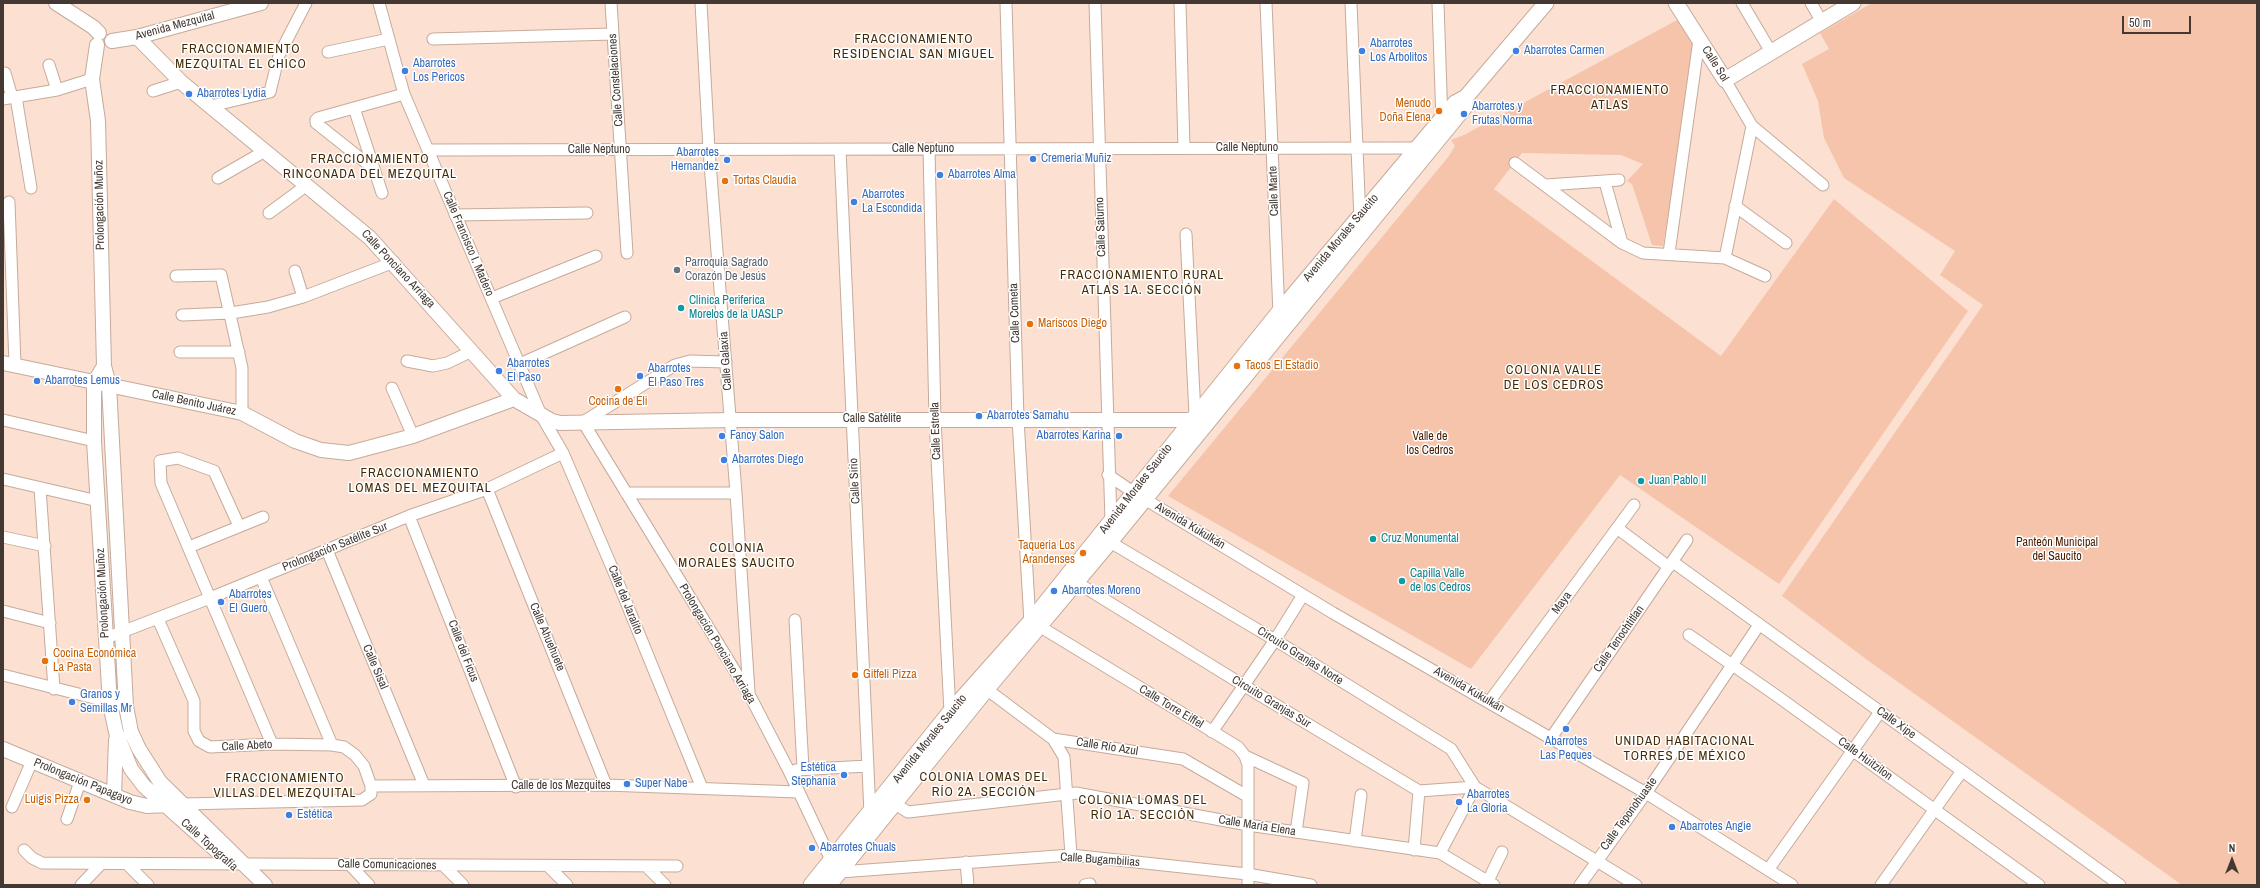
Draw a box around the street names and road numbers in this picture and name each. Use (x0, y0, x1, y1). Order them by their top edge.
street label: Avenida Mezquital (134, 9, 216, 43)
street label: Calle Constelaciones (606, 33, 626, 127)
street label: Calle Sol (1698, 43, 1732, 85)
street label: Calle Neptuno (1216, 141, 1278, 155)
street label: Calle Neptuno (892, 142, 954, 156)
street label: Calle Neptuno (568, 143, 630, 157)
street label: Prolongación Muñoz (92, 160, 108, 250)
street label: Calle Marte (1266, 166, 1282, 216)
street label: Calle Francisco I. Madero (439, 189, 497, 299)
street label: Avenida Morales Saucito (1300, 191, 1382, 285)
street label: Calle Saturno (1093, 197, 1109, 257)
street label: Calle Ponciano Arriaga (358, 227, 438, 311)
street label: Calle Cometa (1007, 283, 1023, 343)
street label: Calle Galaxia (717, 331, 735, 391)
street label: Calle Benito Juárez (151, 387, 237, 419)
street label: Calle Estrella (928, 402, 944, 460)
street label: Calle Satélite (843, 412, 901, 426)
street label: Avenida Morales Saucito (1097, 441, 1175, 537)
street label: Calle Sirio (847, 458, 863, 504)
street label: Avenida Kukulkán (1152, 499, 1228, 553)
street label: Prolongación Satélite Sur (280, 519, 390, 575)
street label: Prolongación Muñoz (93, 548, 113, 638)
street label: Calle del Jaralito (605, 563, 645, 637)
street label: Prolongación Ponciano Arriaga (675, 581, 759, 707)
street label: Maya (1549, 589, 1575, 617)
street label: Calle Ahuehuete (526, 601, 568, 673)
street label: Calle Tenochtitlan (1591, 603, 1647, 675)
street label: Calle del Ficus (445, 618, 481, 684)
street label: Circuito Granjas Norte (1254, 624, 1346, 688)
street label: Calle Sisal (359, 643, 391, 691)
street label: Avenida Kukulkán (1431, 664, 1507, 716)
street label: Circuito Granjas Sur (1229, 673, 1313, 731)
street label: Calle Torre Eiffel (1136, 682, 1206, 732)
street label: Avenida Morales Saucito (890, 692, 970, 786)
street label: Calle Xipe (1873, 704, 1919, 742)
street label: Calle Huitzilon (1835, 734, 1895, 784)
street label: Calle Río Azul (1075, 735, 1139, 759)
street label: Calle Abeto (221, 737, 273, 755)
street label: Prolongación Papagayo (32, 756, 134, 808)
street label: Calle Teponohuaste (1598, 775, 1660, 853)
street label: Calle de los Mezquites (511, 779, 611, 793)
street label: Calle María Elena (1217, 813, 1297, 839)
street label: Calle Topografía (178, 816, 240, 874)
street label: Calle Bugambilias (1060, 850, 1140, 870)
street label: Calle Comunicaciones (337, 857, 437, 873)

